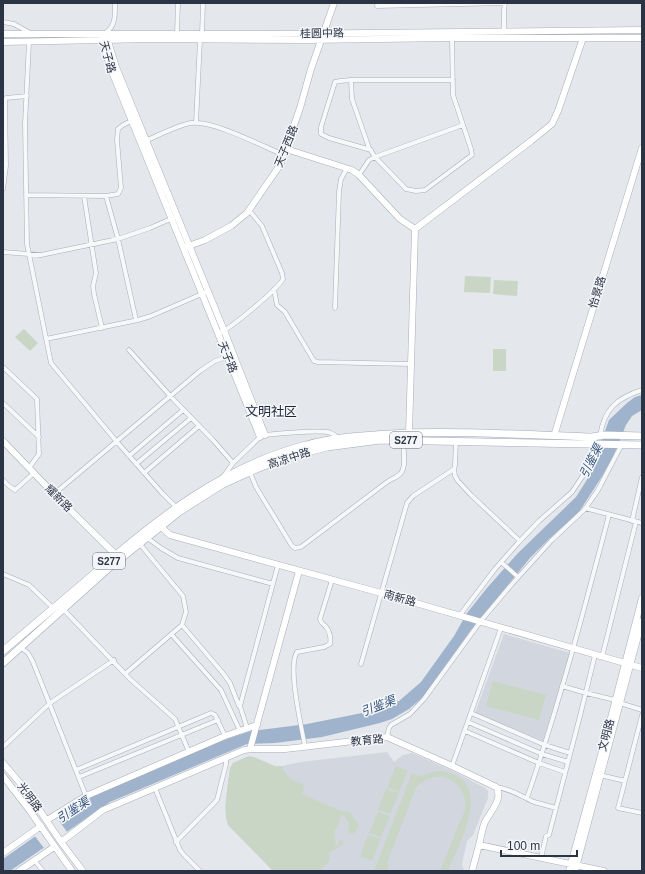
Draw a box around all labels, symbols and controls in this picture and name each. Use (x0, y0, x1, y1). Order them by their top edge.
street label: 桂圆中路 (300, 27, 344, 39)
street label: 天子路 (98, 40, 118, 74)
street label: 天子西路 (272, 123, 300, 169)
street label: 怡景路 (586, 274, 608, 310)
street label: 天子路 (216, 339, 240, 375)
district label: 文明社区 (245, 404, 297, 419)
road number: S277 (390, 432, 422, 448)
water label: 引鉴渠 (577, 440, 606, 480)
street label: 高凉中路 (266, 445, 312, 471)
street label: 耀新路 (43, 482, 75, 514)
road number: S277 (93, 553, 125, 569)
street label: 南新路 (382, 588, 418, 608)
water label: 引鉴渠 (359, 692, 399, 719)
street label: 文明路 (596, 718, 616, 752)
street label: 教育路 (350, 732, 384, 748)
street label: 光明路 (15, 780, 45, 814)
water label: 引鉴渠 (54, 793, 94, 826)
scale bar (501, 832, 577, 858)
text: 100 m (507, 839, 540, 853)

